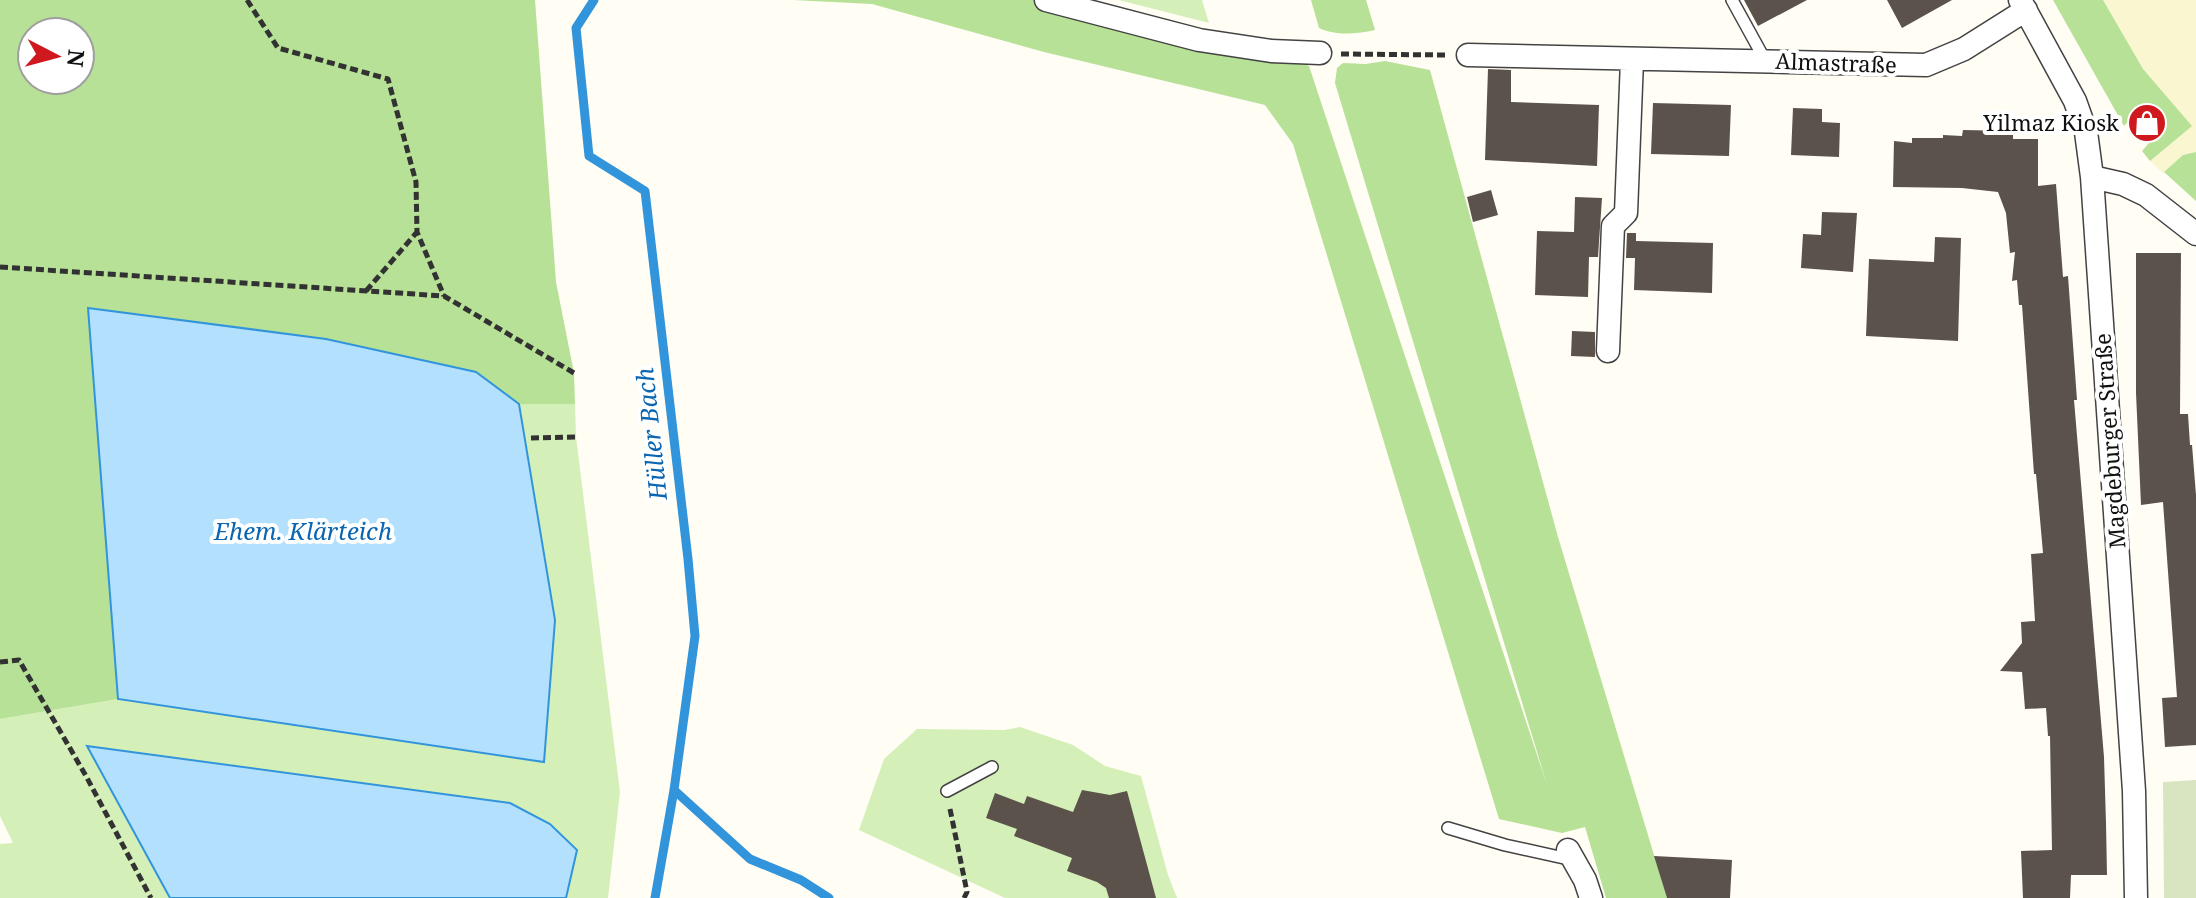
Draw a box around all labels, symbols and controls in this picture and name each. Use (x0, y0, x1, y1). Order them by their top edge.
north arrow (16, 16, 96, 96)
street label: Almastraße (1775, 45, 1897, 79)
text: N (61, 48, 93, 68)
shop icon: Yilmaz Kiosk (2126, 102, 2168, 144)
place label: Yilmaz Kiosk (1982, 107, 2119, 137)
street label: Magdeburger Straße (2087, 332, 2131, 550)
water label: Hüller Bach (627, 366, 674, 503)
water label: Ehem. Klärteich (213, 514, 392, 547)

